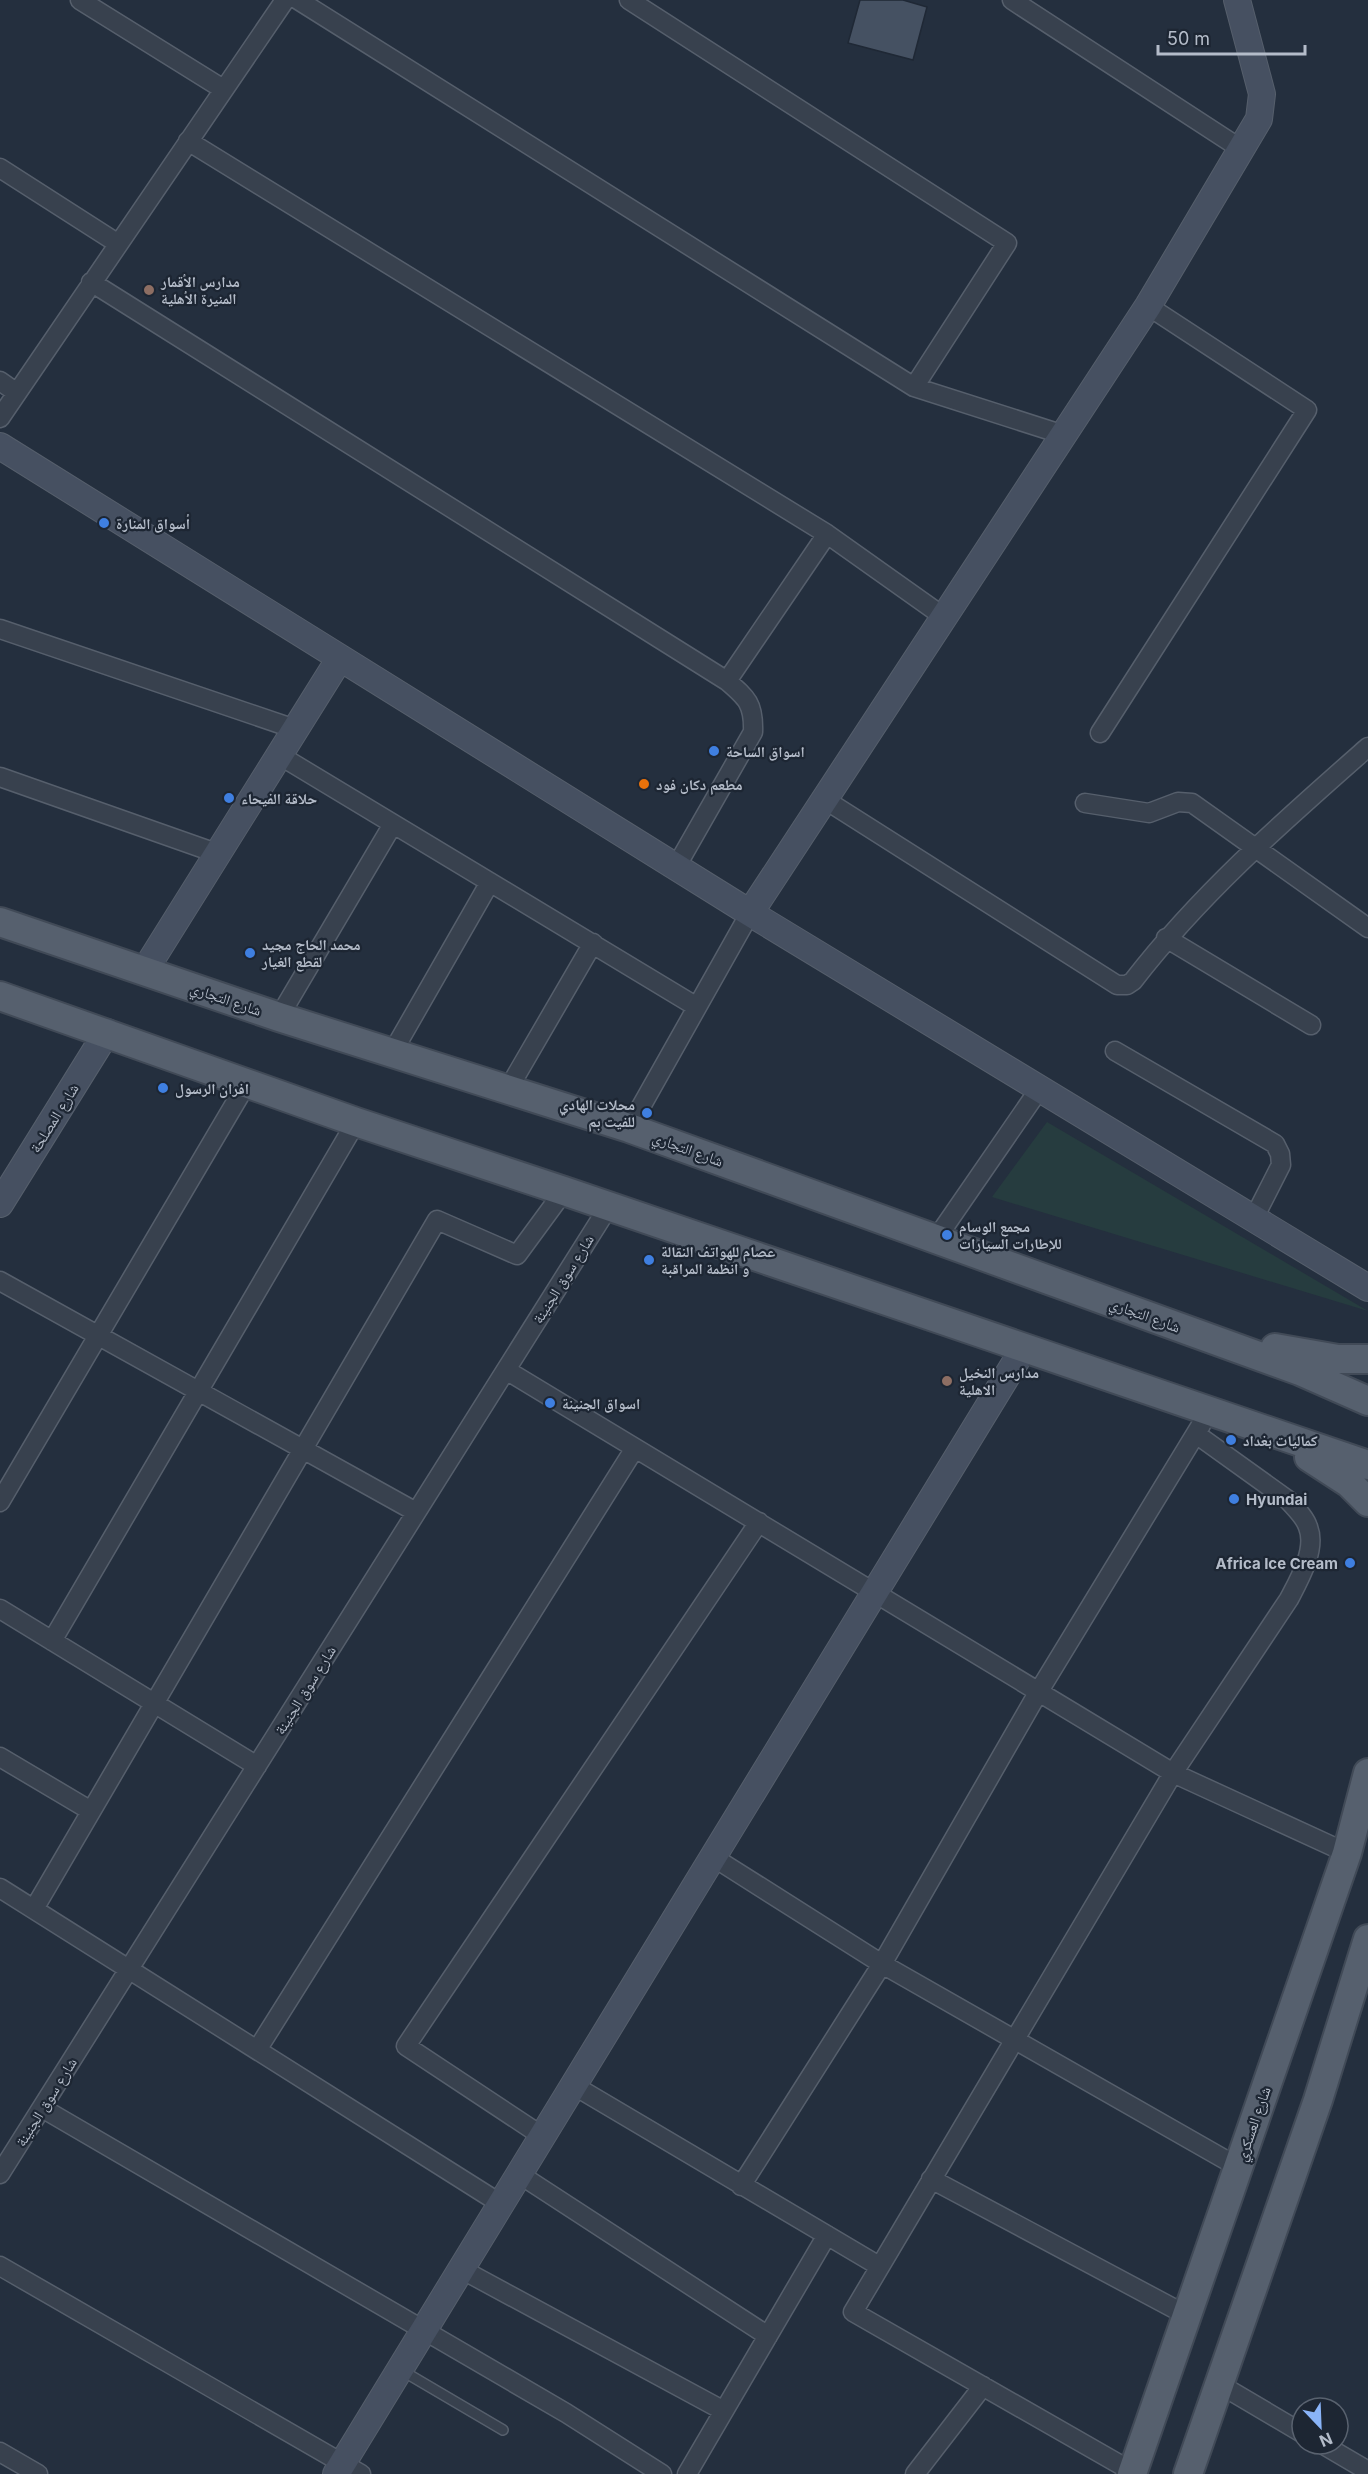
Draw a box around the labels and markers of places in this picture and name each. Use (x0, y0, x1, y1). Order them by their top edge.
place label: مدارس الأقمار المنيرة الأهلية (160, 272, 240, 308)
marker: مدارس الأقمار المنيرة الأهلية (142, 283, 156, 297)
place label: أسواق المنارة (116, 514, 190, 533)
marker: أسواق المنارة (97, 516, 111, 530)
place label: اسواق الساحة (726, 742, 805, 761)
marker: اسواق الساحة (707, 744, 721, 758)
place label: مطعم دكان فود (656, 775, 743, 795)
marker: مطعم دكان فود (637, 777, 651, 791)
place label: حلاقة الفيحاء (241, 789, 317, 808)
marker: حلاقة الفيحاء (222, 791, 236, 805)
place label: محمد الحاج مجيد لقطع الغيار (261, 935, 361, 972)
marker: محمد الحاج مجيد لقطع الغيار (243, 946, 257, 960)
place label: افران الرسول (175, 1079, 249, 1098)
marker: افران الرسول (156, 1081, 170, 1095)
place label: محلات الهادي للفيت بم (559, 1095, 635, 1132)
marker: محلات الهادي للفيت بم (640, 1106, 654, 1120)
place label: مجمع الوسام للإطارات السيارات (959, 1217, 1062, 1253)
marker: مجمع الوسام للإطارات السيارات (940, 1228, 954, 1242)
place label: عصام للهواتف النقالة و انظمة المراقبة (661, 1242, 775, 1278)
marker: عصام للهواتف النقالة و انظمة المراقبة (642, 1253, 656, 1267)
place label: مدارس النخيل الاهلية (959, 1363, 1039, 1399)
marker: مدارس النخيل الاهلية (940, 1374, 954, 1388)
place label: اسواق الجنينة (562, 1394, 640, 1413)
marker: اسواق الجنينة (543, 1396, 557, 1410)
place label: كماليات بغداد (1243, 1431, 1318, 1450)
marker: كماليات بغداد (1224, 1433, 1238, 1447)
place label: Hyundai (1246, 1490, 1307, 1509)
marker: Hyundai (1227, 1492, 1241, 1506)
place label: Africa Ice Cream (1216, 1554, 1338, 1573)
marker: Africa Ice Cream (1343, 1556, 1357, 1570)

